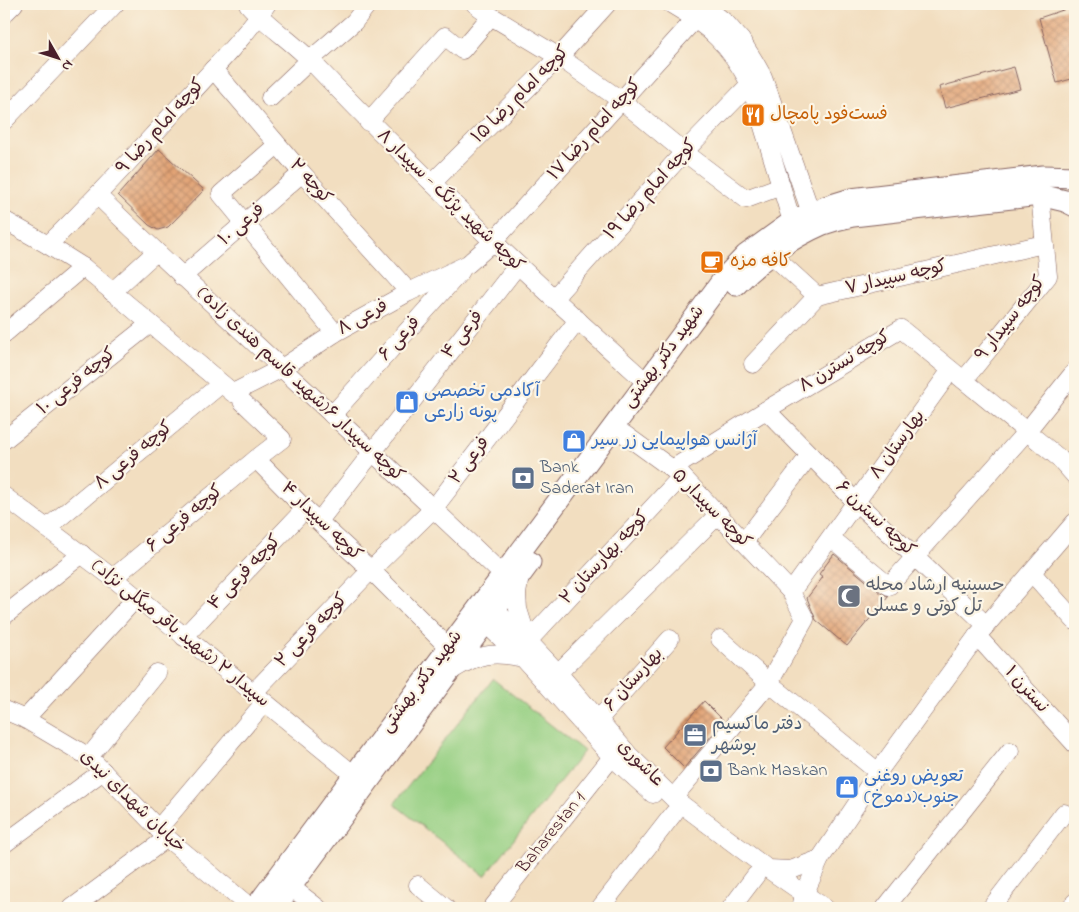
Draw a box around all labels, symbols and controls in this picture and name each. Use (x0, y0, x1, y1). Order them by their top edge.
north arrow (32, 32, 82, 82)
street label: کوچه امام رضا ۱۵ (466, 40, 576, 150)
text: N (56, 55, 78, 76)
street label: کوچه امام رضا ۹ (111, 73, 212, 181)
street label: کوچه امام رضا ۱۷ (542, 73, 648, 187)
restaurant icon: فست‌فود پامچال (740, 102, 766, 128)
place label: فست‌فود پامچال (770, 102, 888, 128)
street label: کوچه شهید پژنگ - سپیدار ۸ (370, 123, 530, 279)
street label: کوچه امام رضا ۱۹ (598, 133, 704, 246)
street label: کوچه ۲ (282, 153, 338, 211)
street label: فرعی ۱۰ (213, 197, 271, 253)
cafe icon: کافه مزه (699, 249, 725, 275)
place label: کافه مزه (730, 249, 791, 275)
street label: کوچه سپیدار ۷ (843, 254, 950, 302)
street label: کوچه سپیدار ۹ (969, 270, 1053, 367)
street label: کوچه سپیدار ۶(شهید قاسم هندی زاده) (190, 281, 410, 489)
street label: فرعی ۸ (333, 293, 393, 343)
street label: شهید دکتر بهشتی (617, 300, 711, 414)
street label: فرعی ۴ (436, 305, 490, 365)
street label: فرعی ۶ (373, 311, 427, 367)
street label: کوچه نسترن ۸ (794, 324, 896, 400)
street label: کوچه فرعی ۱۰ (32, 342, 122, 422)
place label: آکادمی تخصصی پونه زارعی (424, 379, 541, 426)
shop icon: آکادمی تخصصی پونه زارعی (394, 389, 420, 415)
street label: بهارستان ۸ (864, 405, 932, 485)
street label: کوچه فرعی ۸ (89, 415, 179, 497)
shop icon: آژانس هواپیمایی زر سیر (561, 428, 587, 454)
place label: آژانس هواپیمایی زر سیر (590, 428, 759, 454)
street label: فرعی ۲ (443, 432, 497, 490)
place label: Bank Saderat Iran (539, 455, 634, 502)
street label: کوچه سپیدار ۵ (665, 463, 757, 555)
bank icon: Bank Saderat Iran (510, 465, 536, 491)
street label: کوچه نسترن ۶ (829, 475, 921, 563)
street label: کوچه سپیدار ۴ (274, 476, 368, 568)
street label: کوچه فرعی ۶ (141, 479, 229, 559)
street label: کوچه بهارستان ۲ (554, 505, 656, 611)
street label: کوچه فرعی ۴ (202, 529, 288, 617)
street label: سپیدار ۲ (شهید باقر میگلی نژاد) (85, 554, 275, 714)
place label: حسینیه ارشاد محله تل کوتی و عسلی (866, 573, 1005, 620)
mosque icon: حسینیه ارشاد محله تل کوتی و عسلی (836, 583, 862, 609)
street label: کوچه فرعی ۲ (270, 588, 355, 674)
street label: شهید دکتر بهشتی (375, 625, 469, 739)
street label: بهارستان ۶ (598, 642, 670, 718)
street label: نسترن ۱ (998, 661, 1054, 719)
place label: دفتر ماکسیم بوشهر (710, 712, 802, 759)
office icon: دفتر ماکسیم بوشهر (682, 722, 708, 748)
street label: عاشوری (611, 735, 669, 793)
street label: خیابان شهدای نیدی (73, 745, 191, 859)
bank icon: Bank Maskan (698, 758, 724, 784)
place label: Bank Maskan (727, 758, 828, 784)
place label: تعويض روغنی جنوب(دموخ) (864, 764, 964, 811)
shop icon: تعويض روغنی جنوب(دموخ) (834, 774, 860, 800)
street label: Baharestan 1 (510, 787, 593, 880)

